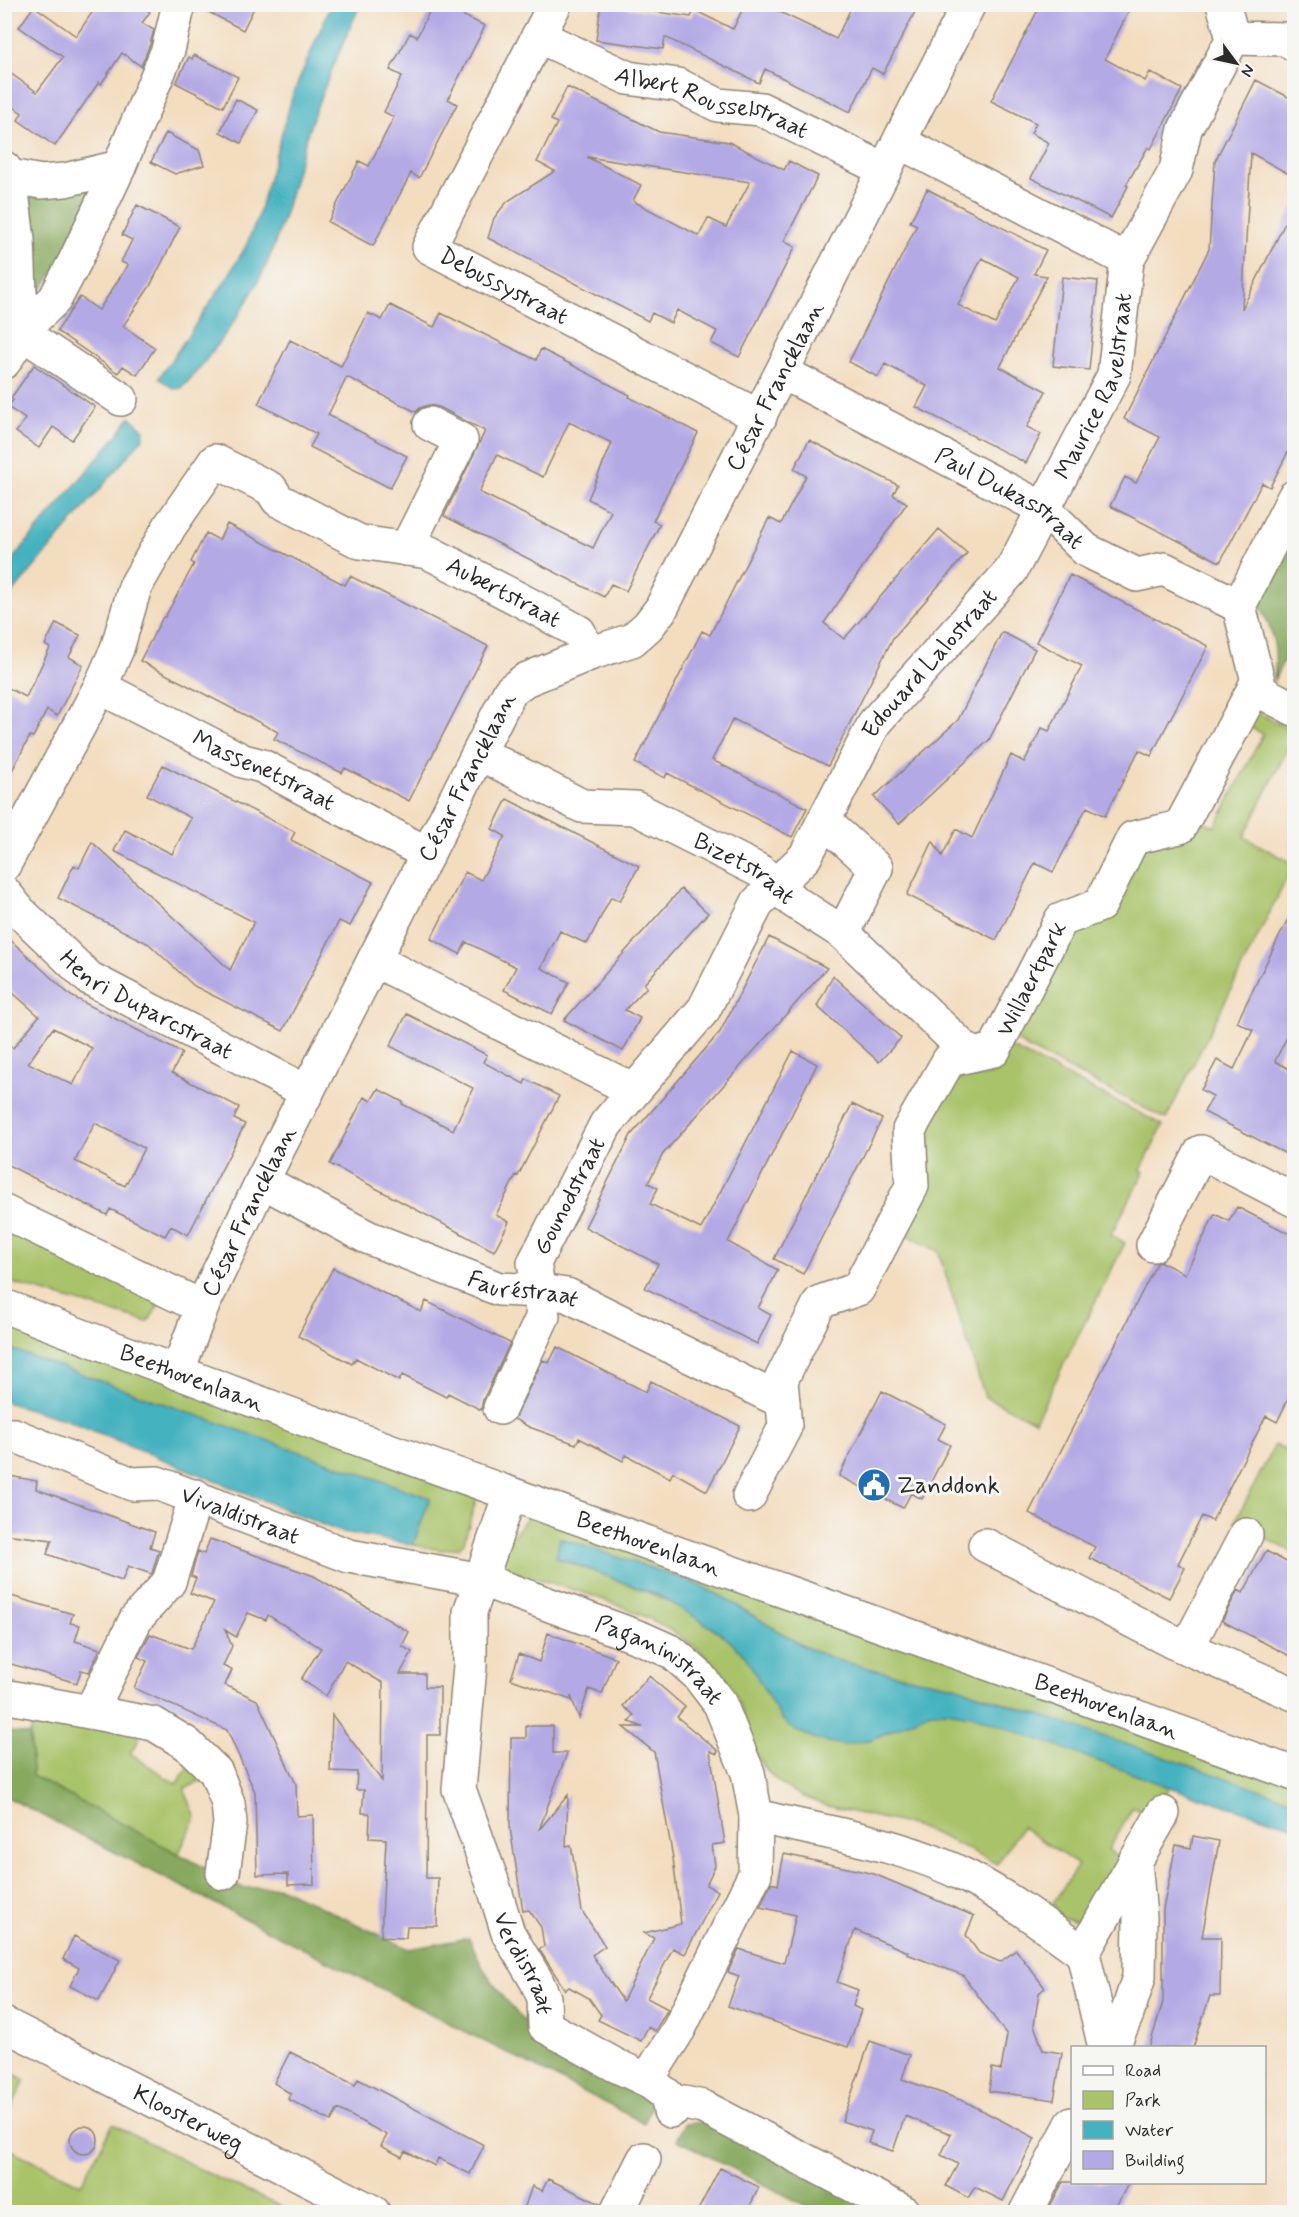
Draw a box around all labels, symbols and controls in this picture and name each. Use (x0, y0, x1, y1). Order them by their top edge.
north arrow (1206, 33, 1266, 93)
street label: Albert Rousselstraat (610, 60, 813, 147)
text: N (1236, 60, 1259, 81)
street label: Debussystraat (433, 241, 573, 333)
street label: Maurice Ravelstraat (1048, 291, 1140, 485)
street label: César Francklaan (720, 297, 832, 477)
street label: Paul Dukasstraat (929, 441, 1090, 557)
street label: Aubertstraat (441, 550, 566, 636)
street label: Edouard Lalostraat (856, 582, 1005, 743)
street label: César Francklaan (412, 687, 524, 868)
street label: Massenetstraat (187, 723, 340, 819)
street label: Bizetstraat (688, 826, 801, 912)
street label: Willaertpark (990, 916, 1075, 1042)
street label: Henri Duparcstraat (52, 944, 238, 1068)
street label: César Francklaan (195, 1121, 304, 1302)
street label: Gounodstraat (527, 1132, 613, 1261)
street label: Fauréstraat (463, 1264, 584, 1316)
street label: Beethovenlaan (115, 1338, 268, 1420)
public building icon: Zanddonk (856, 1467, 892, 1503)
place label: Zanddonk (897, 1471, 1000, 1502)
street label: Vivaldistraat (176, 1479, 304, 1553)
street label: Beethovenlaan (572, 1505, 725, 1585)
street label: Paganinistraat (591, 1609, 729, 1712)
street label: Beethovenlaan (1030, 1667, 1183, 1748)
street label: Verdistraat (485, 1908, 559, 2015)
legend (1071, 2046, 1266, 2184)
text: Road (1125, 2059, 1161, 2083)
street label: Kloosterweg (127, 2078, 248, 2162)
text: Park (1125, 2089, 1161, 2113)
text: Water (1125, 2119, 1174, 2143)
text: Building (1125, 2149, 1185, 2175)

